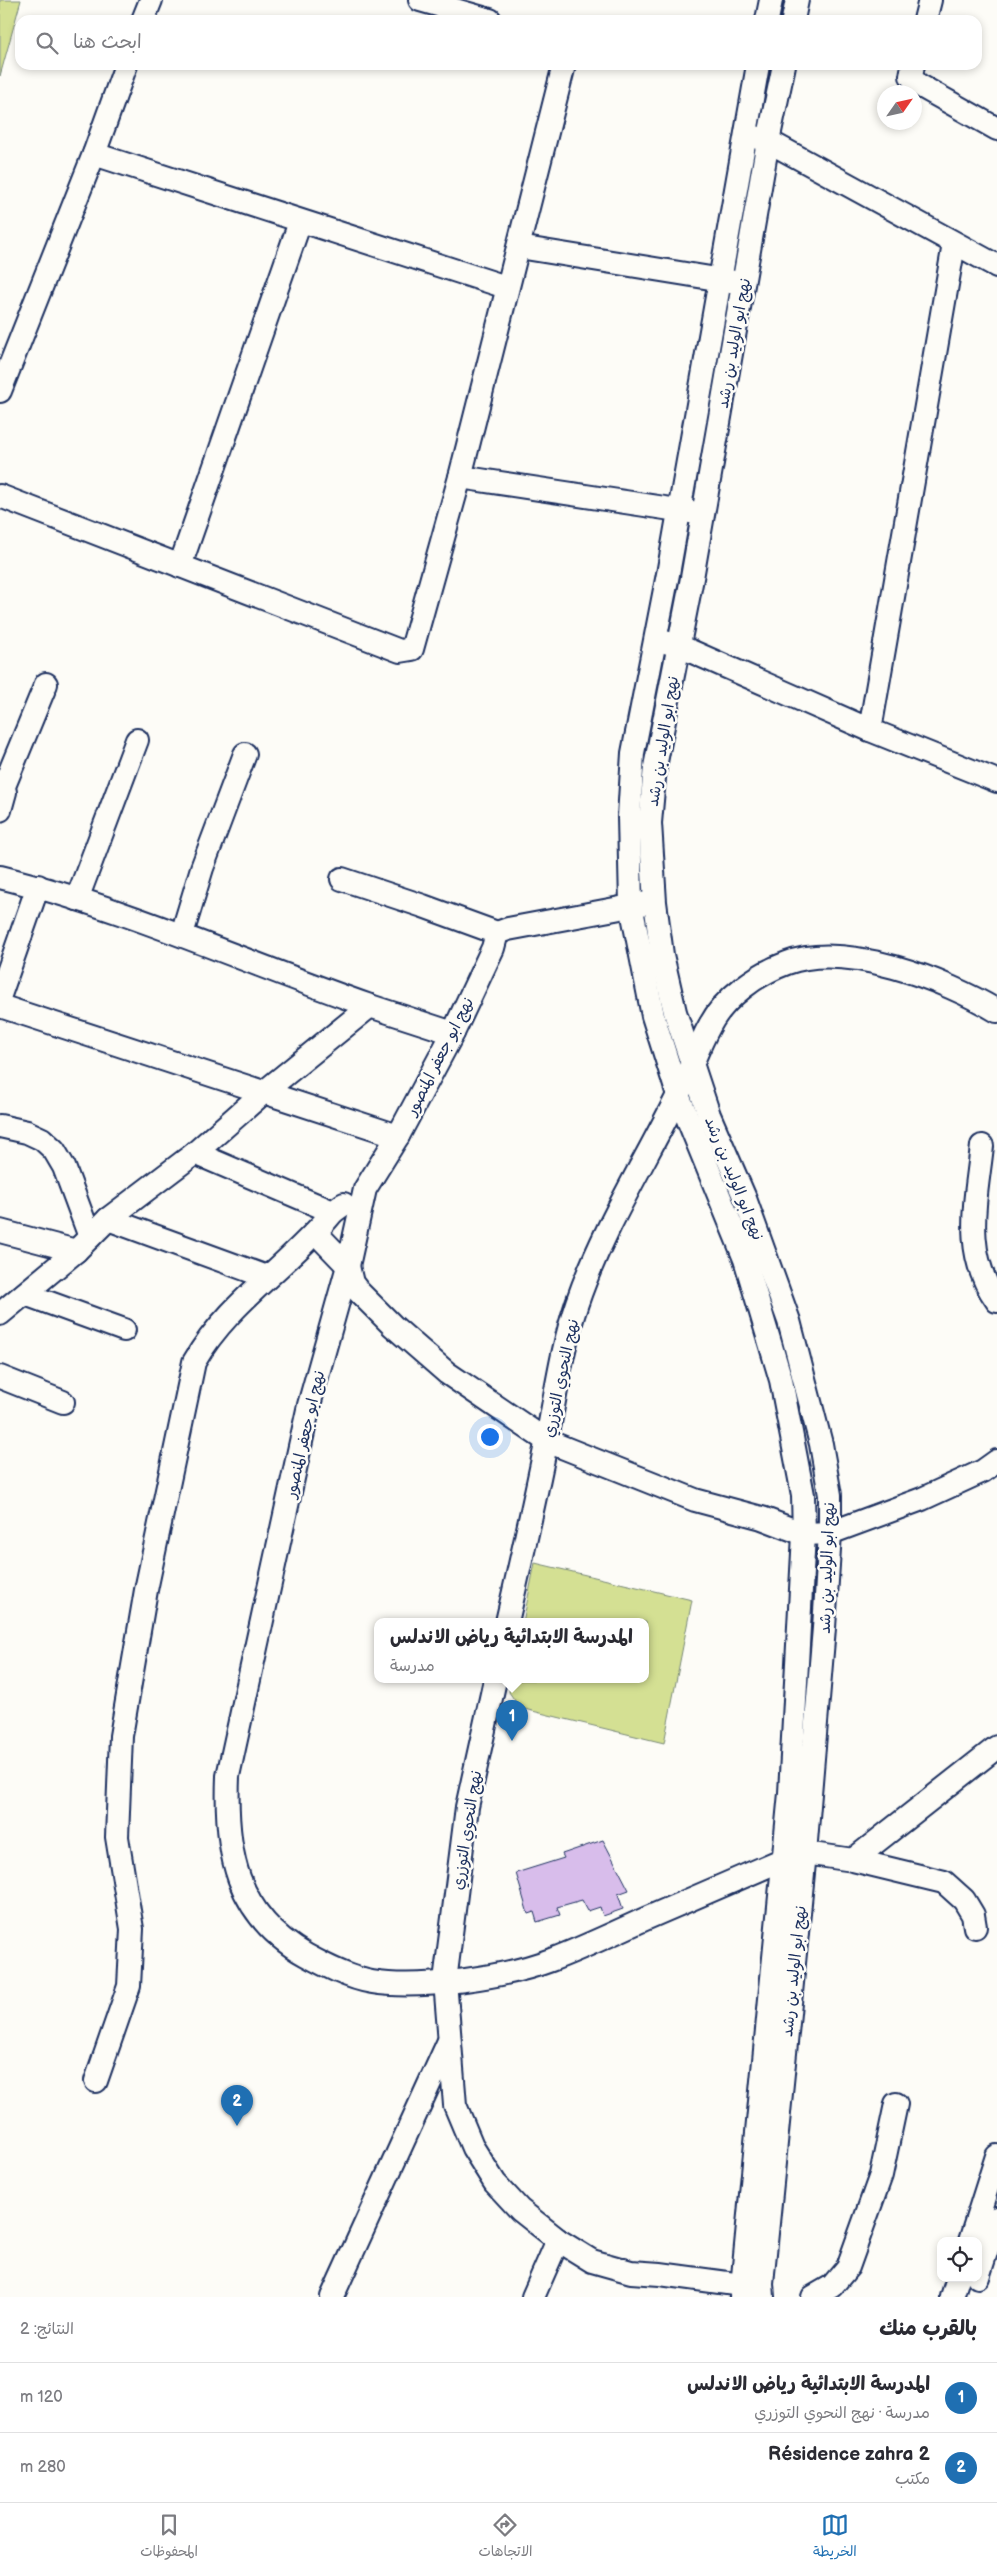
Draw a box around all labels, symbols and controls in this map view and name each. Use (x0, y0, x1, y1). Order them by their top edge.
search box (15, 15, 982, 70)
icon: search (33, 29, 61, 57)
text: ابحث هنا (73, 31, 142, 54)
north arrow (877, 85, 922, 130)
street label: نهج ابو الوليد بن رشد (714, 277, 755, 410)
street label: نهج ابو الوليد بن رشد (644, 675, 683, 808)
street label: نهج ابو جعفر المنصور (401, 994, 478, 1121)
street label: نهج ابو الوليد بن رشد (700, 1114, 767, 1243)
street label: نهج النحوي التوزري (540, 1317, 584, 1440)
street label: نهج ابو جعفر المنصور (281, 1369, 329, 1502)
your location (477, 1424, 503, 1450)
street label: نهج ابو الوليد بن رشد (816, 1502, 839, 1634)
popup (374, 1618, 649, 1683)
text: المدرسة الابتدائية رياض الاندلس (390, 1626, 633, 1649)
text: مدرسة (390, 1657, 435, 1676)
pin: 1 (496, 1700, 528, 1741)
street label: نهج النحوي التوزري (449, 1769, 487, 1891)
street label: نهج ابو الوليد بن رشد (778, 1905, 811, 2038)
pin: 2 (221, 2085, 253, 2126)
map controls (937, 2237, 982, 2282)
button: locate (937, 2237, 982, 2282)
text: بالقرب منك (879, 2316, 977, 2341)
text: النتائج: 2 (20, 2320, 74, 2339)
text: المدرسة الابتدائية رياض الاندلس (687, 2373, 930, 2396)
text: 120 m (20, 2388, 63, 2407)
text: 1 (958, 2388, 964, 2407)
text: مدرسة · نهج النحوي التوزري (754, 2404, 930, 2423)
text: Résidence zahra 2 (768, 2443, 930, 2466)
text: 280 m (20, 2458, 66, 2477)
text: 2 (956, 2458, 966, 2477)
text: مكتب (895, 2470, 930, 2489)
tab: المحفوظات (140, 2511, 198, 2564)
tab: الاتجاهات (478, 2511, 533, 2564)
tab: الخريطة (813, 2511, 857, 2564)

